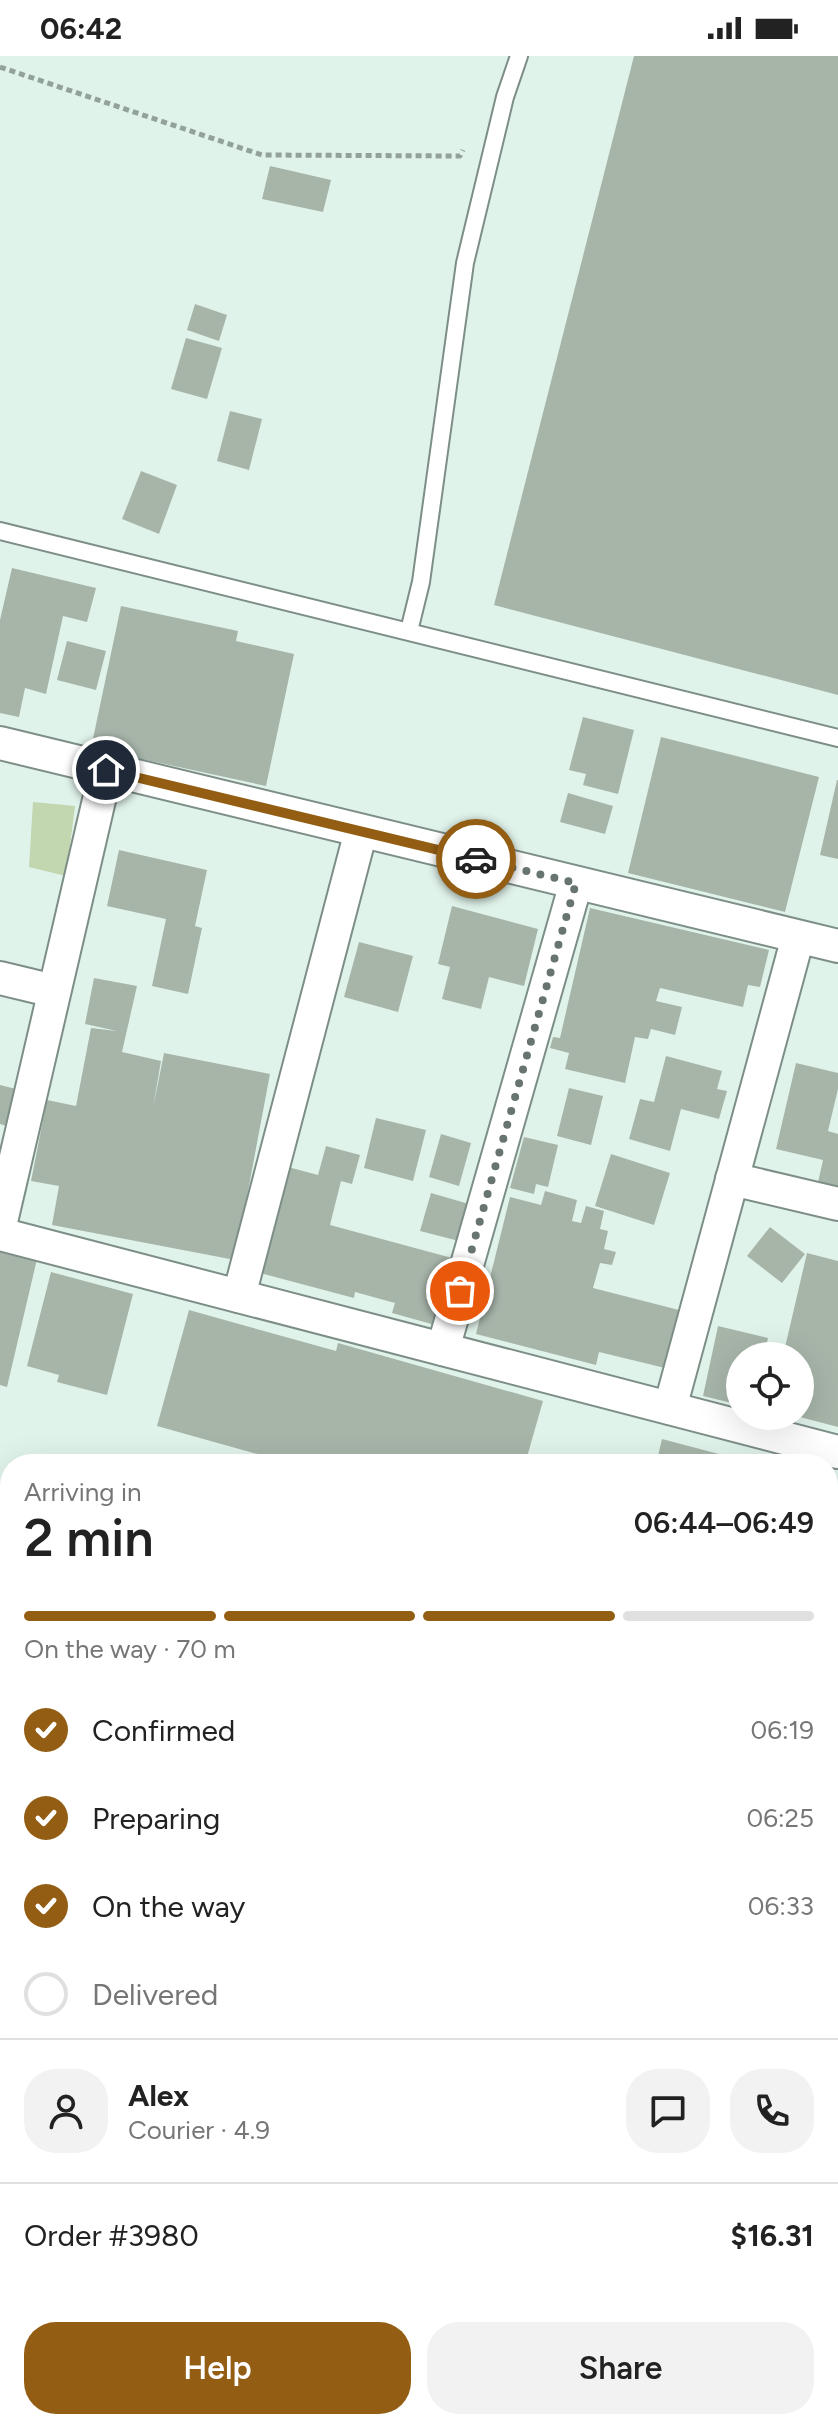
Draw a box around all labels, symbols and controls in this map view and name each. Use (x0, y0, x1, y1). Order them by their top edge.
text: 06:42 (40, 10, 122, 47)
pin (72, 736, 140, 804)
icon: home (84, 748, 128, 792)
courier (436, 819, 516, 899)
icon: car (454, 837, 498, 881)
pin (426, 1257, 494, 1325)
icon: bag (438, 1269, 482, 1313)
map controls (726, 1342, 814, 1430)
button: locate (726, 1342, 814, 1430)
text: Arriving in (24, 1476, 142, 1508)
text: 06:44–06:49 (634, 1504, 814, 1541)
text: 2 min (24, 1507, 153, 1569)
text: On the way · 70 m (24, 1633, 236, 1665)
icon: check (24, 1708, 68, 1752)
text: Confirmed (92, 1712, 235, 1749)
text: 06:19 (751, 1714, 814, 1746)
icon: check (24, 1796, 68, 1840)
text: Preparing (92, 1800, 220, 1837)
text: 06:25 (747, 1802, 814, 1834)
icon: check (24, 1884, 68, 1928)
text: On the way (92, 1888, 245, 1925)
text: 06:33 (748, 1890, 814, 1922)
text: Delivered (92, 1976, 218, 2013)
button: person (24, 2069, 108, 2153)
button: chat (626, 2069, 710, 2153)
button: phone (730, 2069, 814, 2153)
text: Alex (128, 2077, 189, 2114)
text: Courier · 4.9 (128, 2114, 270, 2146)
text: Order #3980 (24, 2217, 199, 2254)
text: $16.31 (731, 2217, 814, 2254)
button: Help (24, 2322, 411, 2414)
button: Share (427, 2322, 814, 2414)

